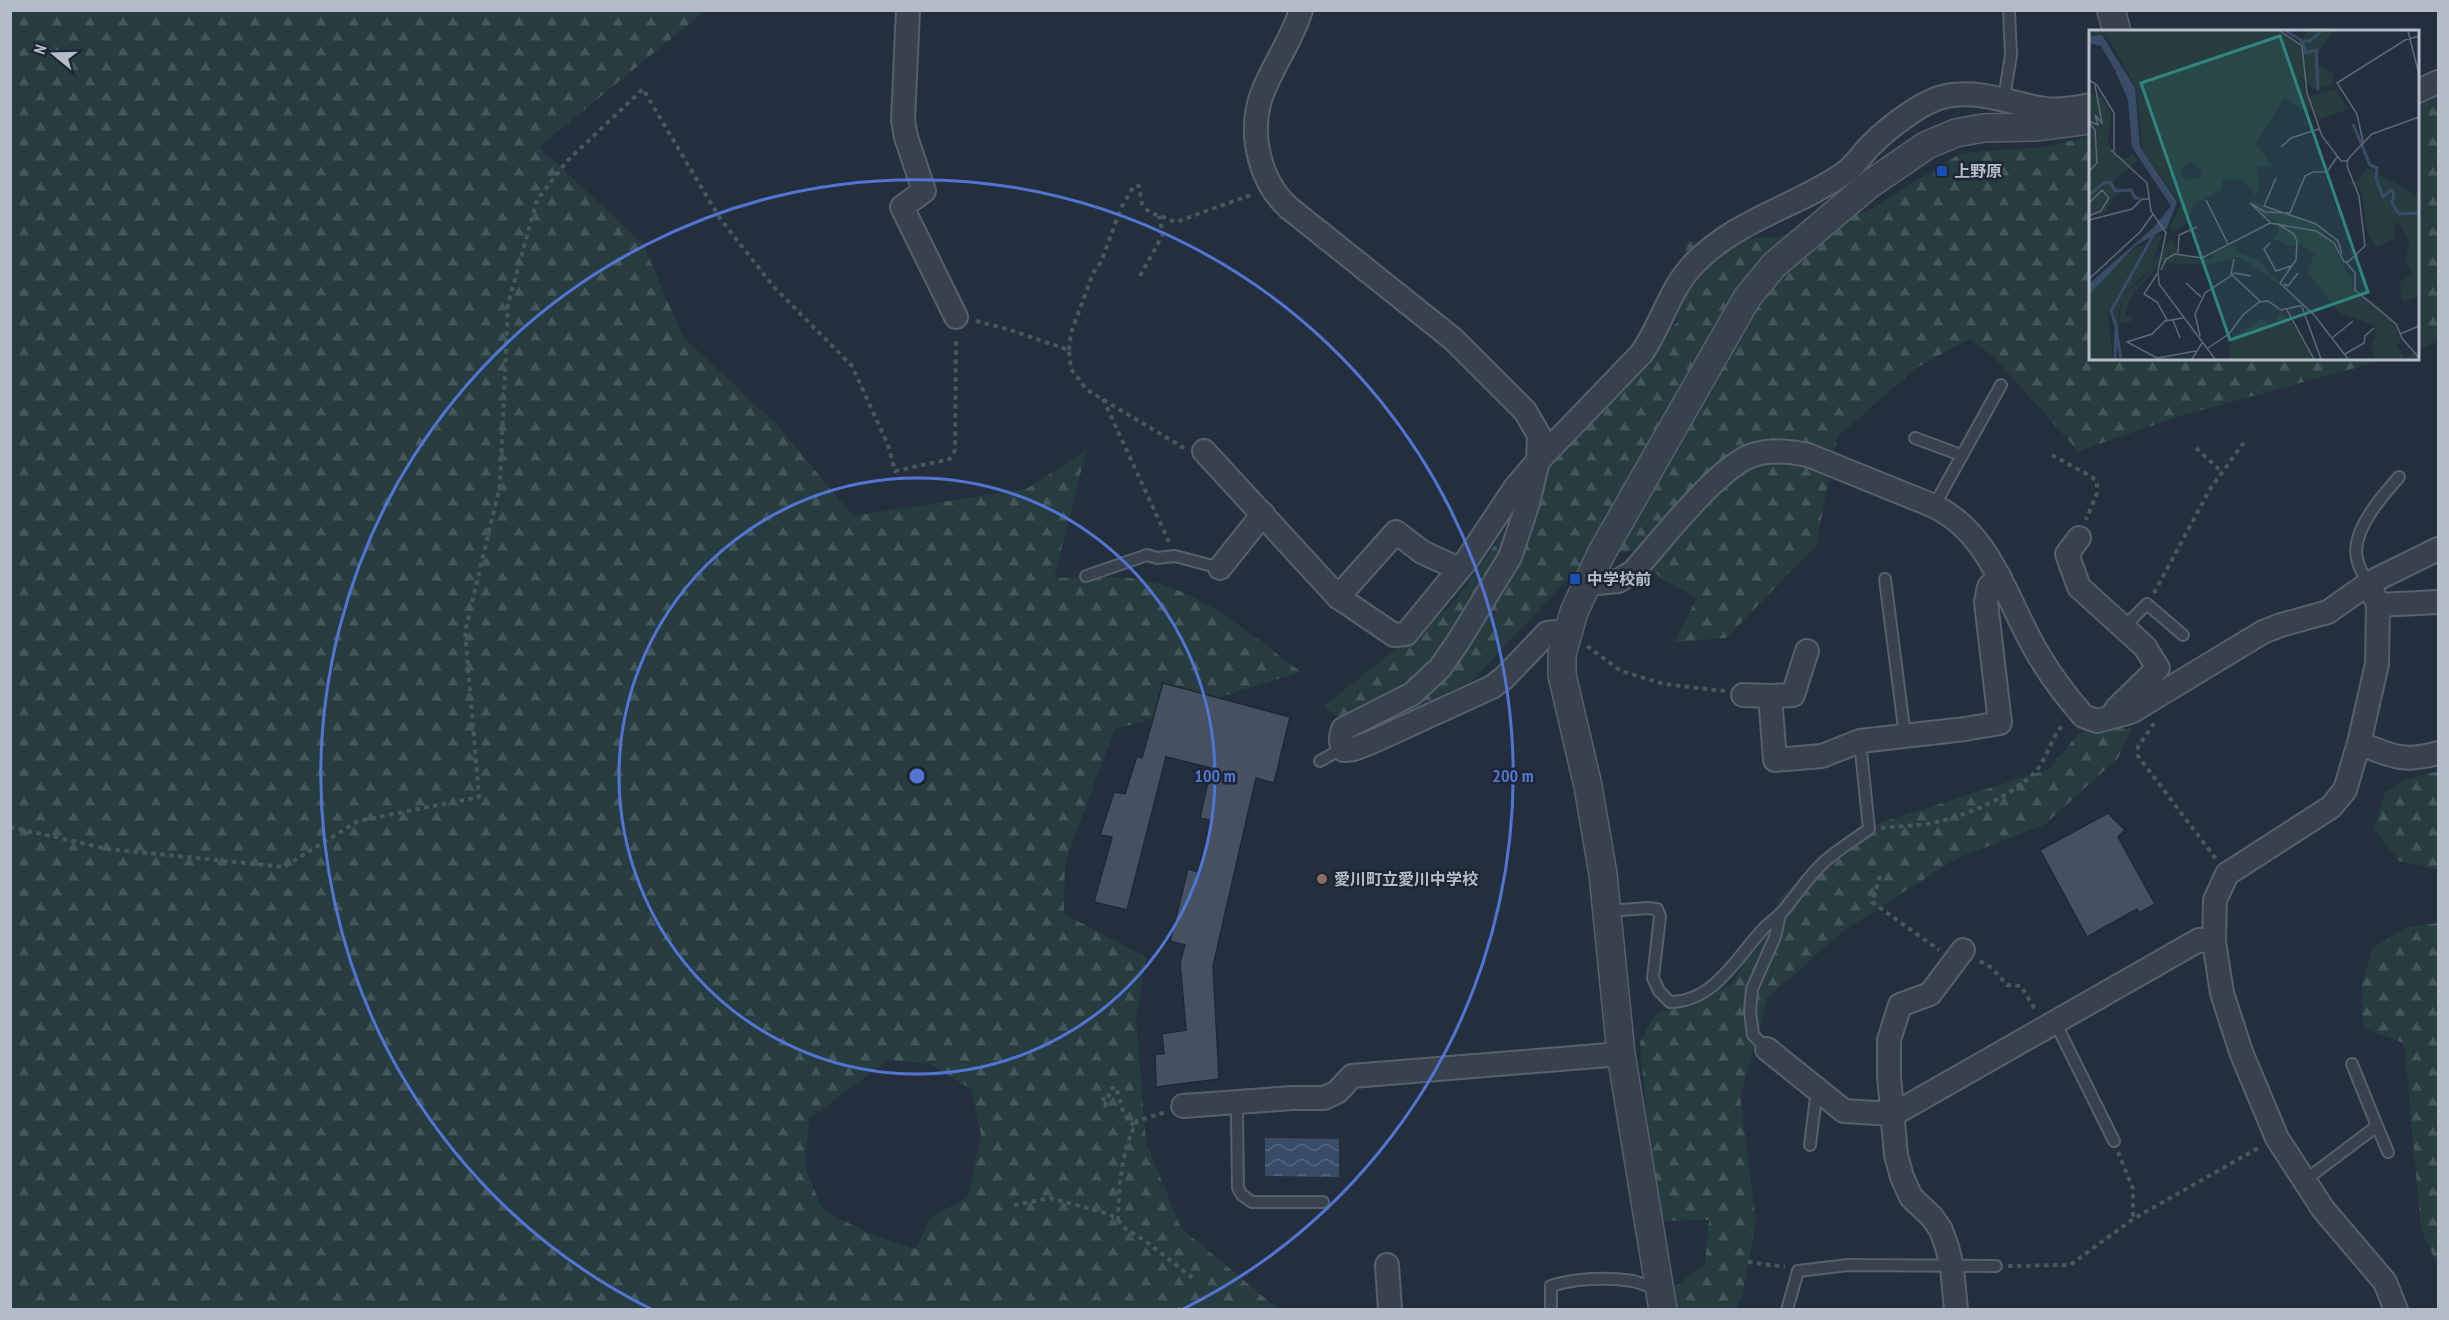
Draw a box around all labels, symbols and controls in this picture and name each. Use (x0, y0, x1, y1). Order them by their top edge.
north arrow (24, 24, 84, 84)
inset map (2089, 30, 2419, 360)
text: N (29, 42, 51, 56)
place label: 上野原 (1954, 161, 2002, 181)
marker: 上野原 (1935, 164, 1949, 178)
place label: 中学校前 (1587, 569, 1651, 589)
marker: 中学校前 (1568, 572, 1582, 586)
text: 100 m (1194, 764, 1236, 787)
text: 200 m (1492, 764, 1534, 787)
centre of rings (907, 766, 927, 786)
place label: 愛川町立愛川中学校 (1334, 869, 1478, 889)
marker: 愛川町立愛川中学校 (1315, 872, 1329, 886)

